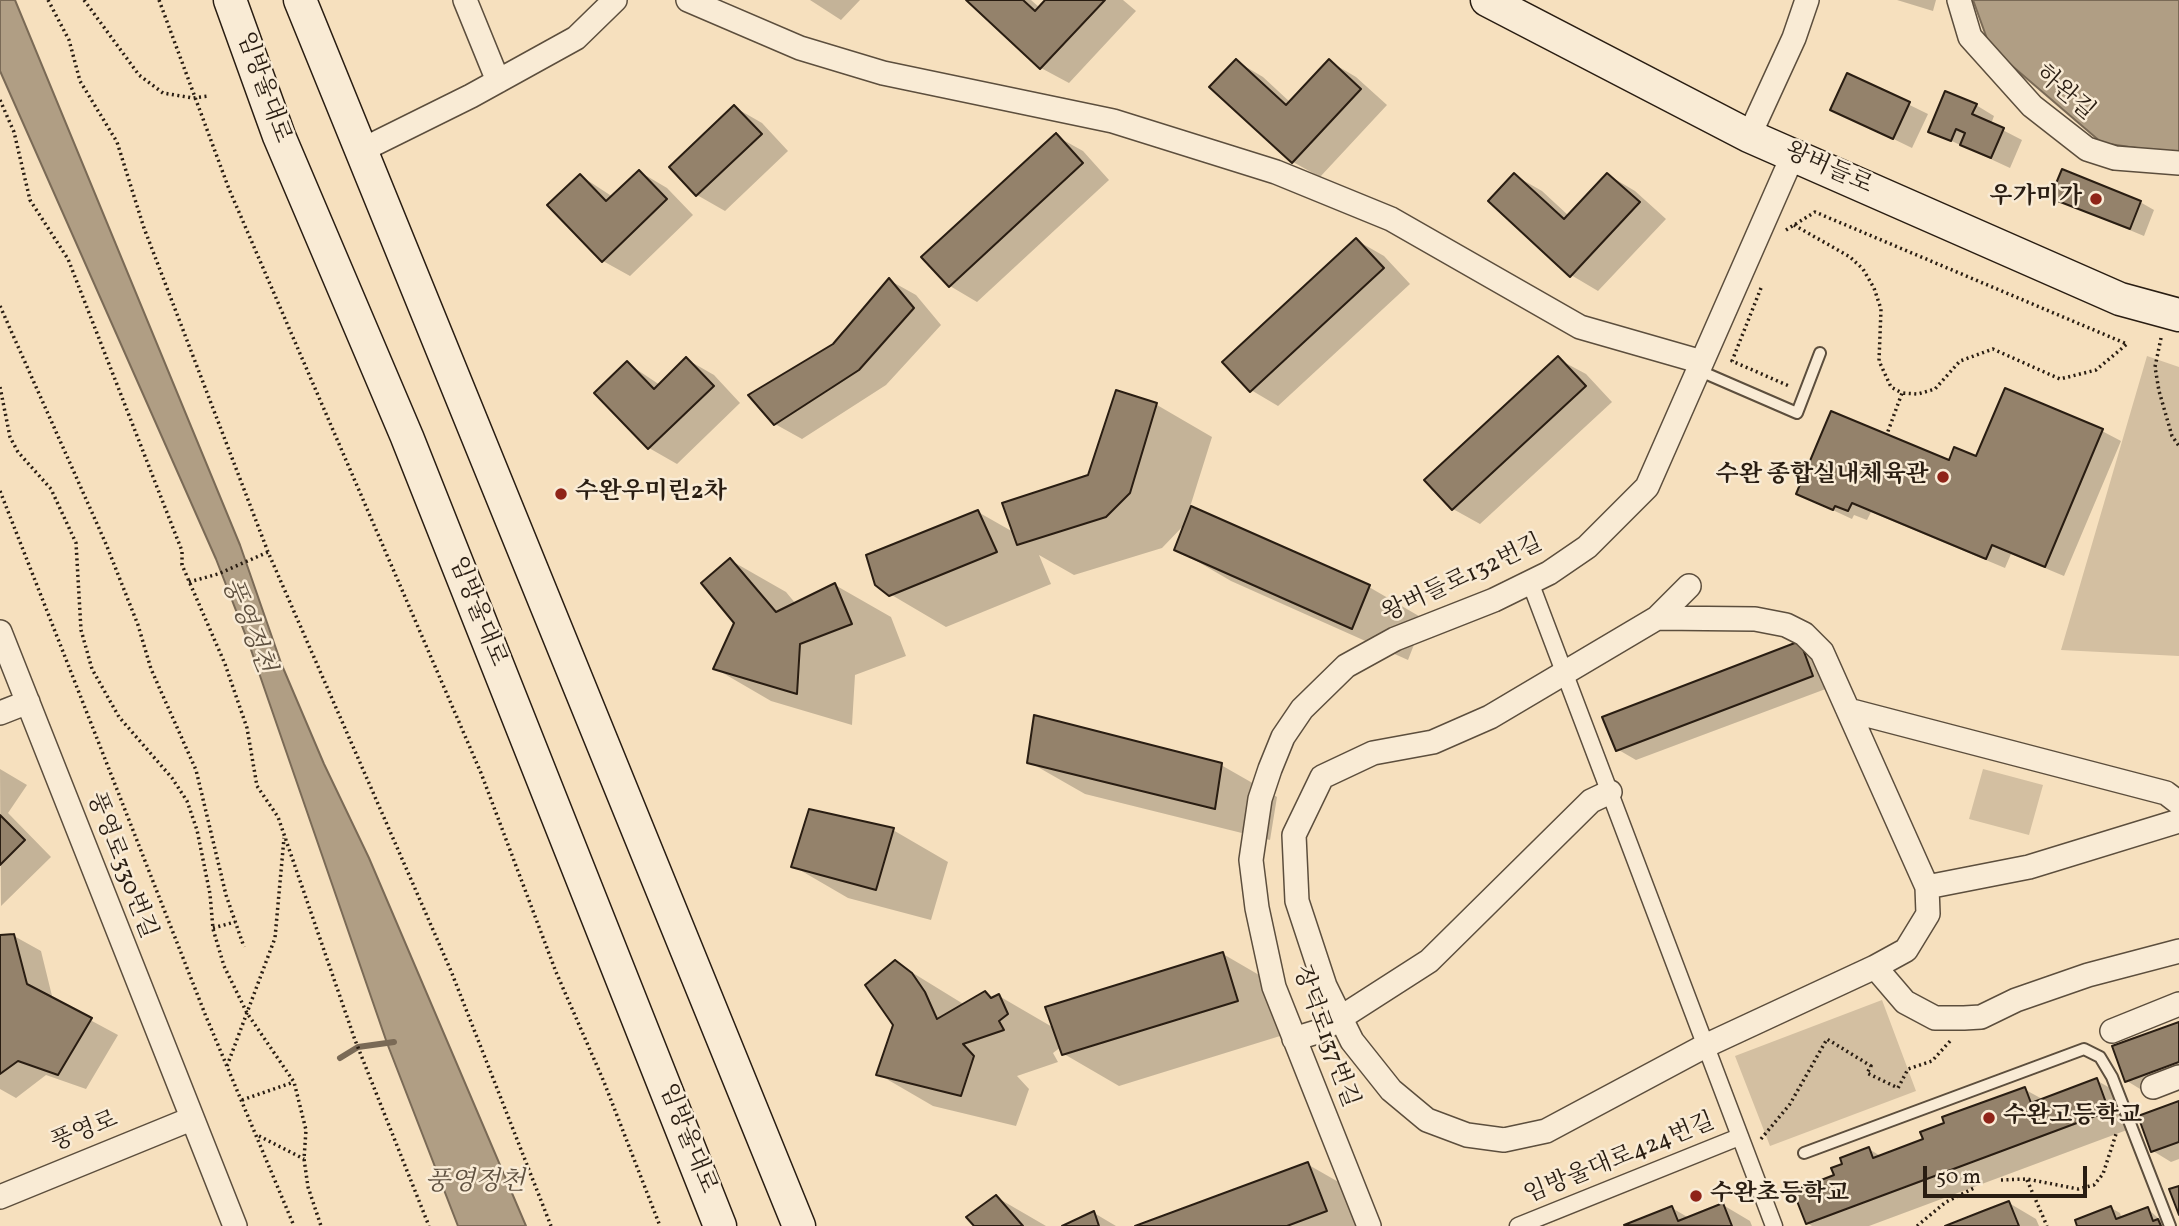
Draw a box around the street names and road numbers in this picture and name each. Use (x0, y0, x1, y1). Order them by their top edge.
street label: 임방울대로 (229, 29, 295, 147)
street label: 하완길 (2028, 60, 2100, 128)
street label: 왕버들로 (1780, 138, 1876, 202)
street label: 왕버들로132번길 (1378, 530, 1548, 630)
street label: 임방울대로 (441, 553, 511, 671)
street label: 풍영로330번길 (79, 789, 161, 943)
street label: 장덕로137번길 (1285, 962, 1363, 1112)
street label: 임방울대로 (651, 1080, 721, 1198)
street label: 풍영로 (47, 1107, 123, 1159)
street label: 임방울대로424번길 (1520, 1109, 1720, 1211)

